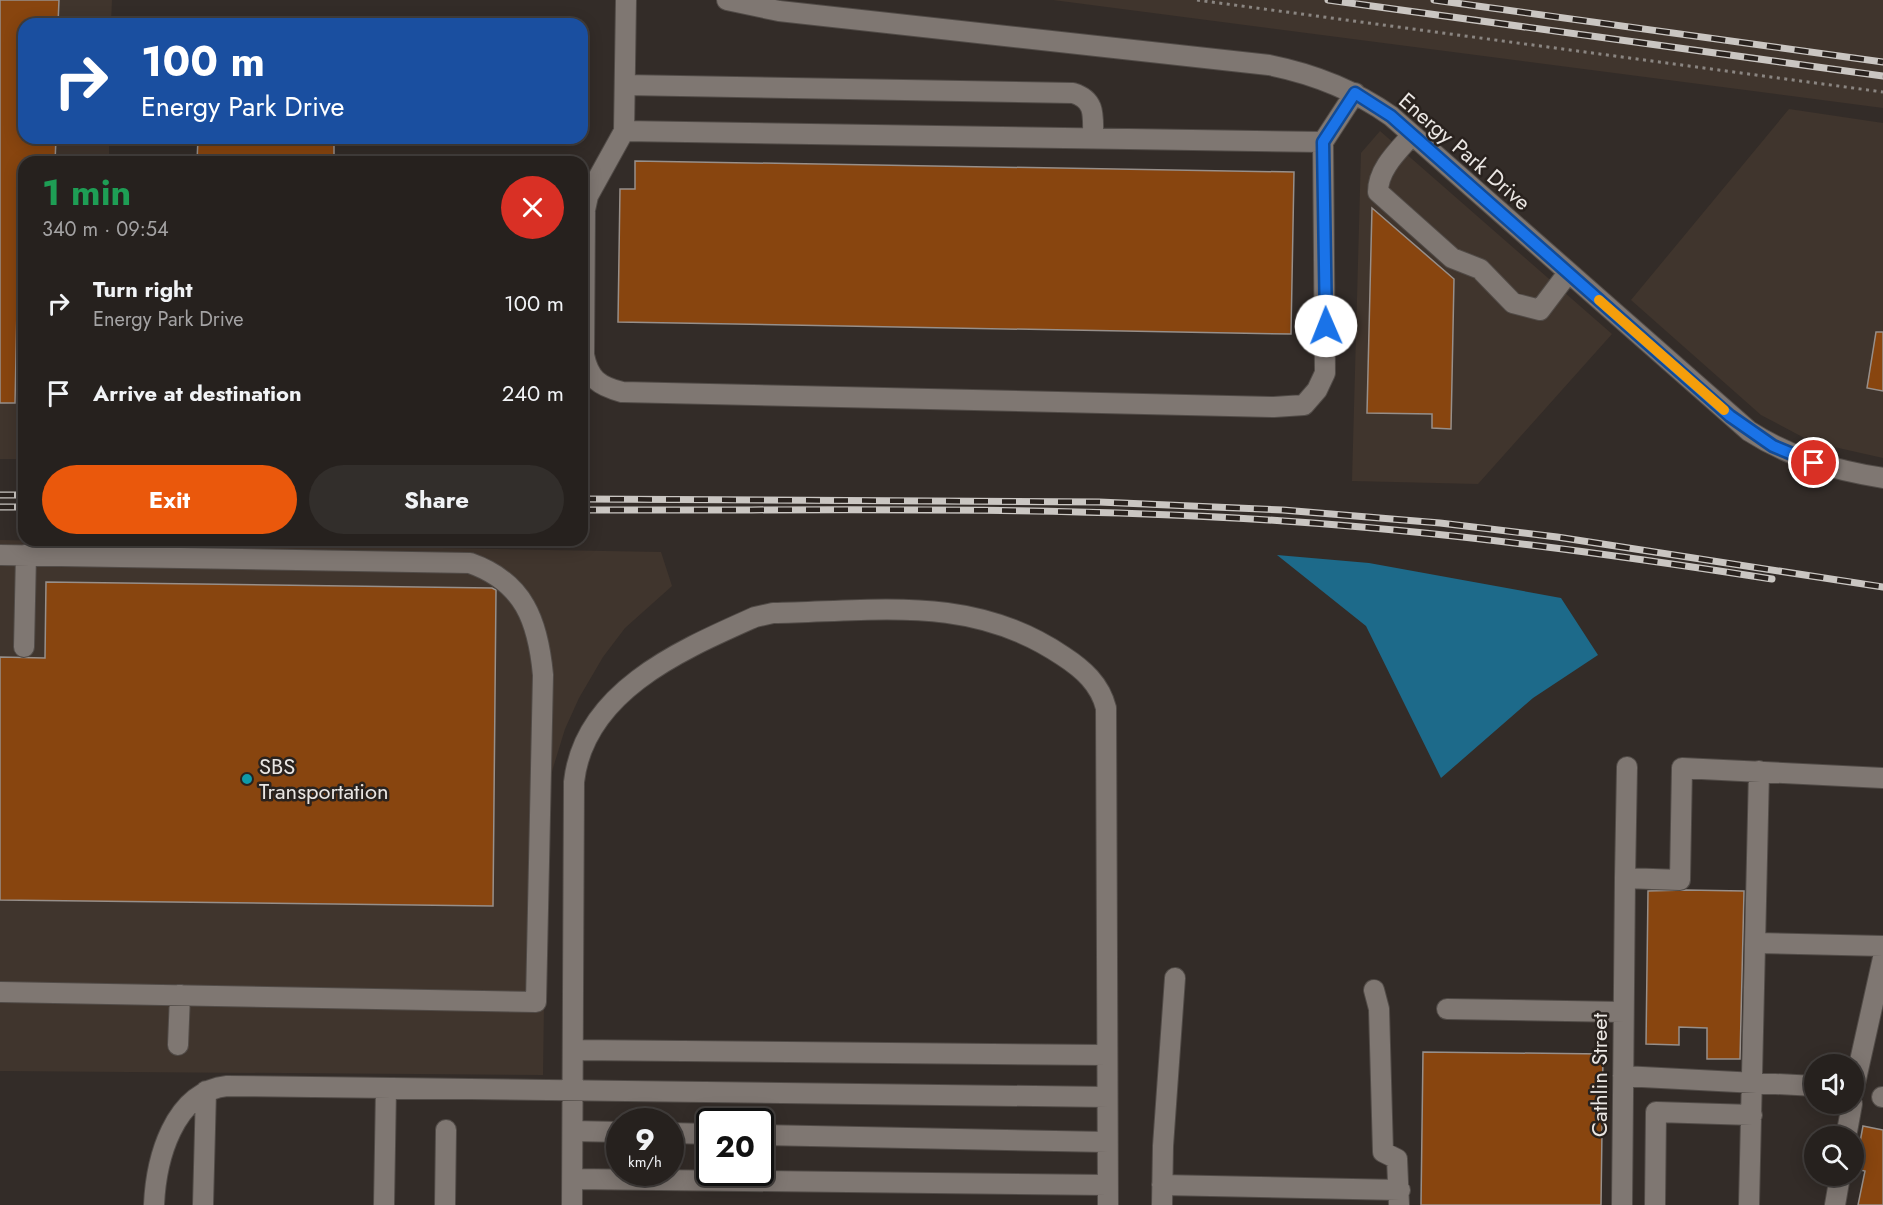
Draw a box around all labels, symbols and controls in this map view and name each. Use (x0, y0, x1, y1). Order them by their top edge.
text: 100 m (141, 31, 265, 92)
icon: right (42, 42, 120, 120)
street label: Energy Park Drive (1392, 85, 1538, 217)
text: Energy Park Drive (141, 87, 344, 126)
text: 1 min (42, 166, 131, 218)
button: close (501, 176, 564, 239)
text: 340 m · 09:54 (42, 215, 169, 244)
text: Turn right (93, 273, 193, 305)
icon: right (42, 287, 75, 320)
text: 100 m (504, 287, 564, 319)
position arrow (1294, 294, 1358, 358)
text: Energy Park Drive (93, 305, 244, 334)
icon: arrive (42, 377, 75, 410)
text: Arrive at destination (93, 377, 302, 409)
text: 240 m (502, 377, 564, 409)
pin (1788, 437, 1839, 488)
icon: arrive (1797, 446, 1830, 479)
button: Exit (42, 465, 297, 534)
button: Share (309, 465, 564, 534)
place label: SBS Transportation (259, 750, 389, 807)
marker: SBS Transportation (240, 772, 254, 786)
street label: Cathlin Street (1583, 1012, 1615, 1137)
map controls (1804, 1054, 1864, 1186)
button: sound (1804, 1054, 1864, 1114)
speed limit sign: 20 (696, 1108, 774, 1186)
text: 9 (635, 1118, 655, 1161)
button: search (1804, 1126, 1864, 1186)
text: km/h (628, 1151, 662, 1173)

